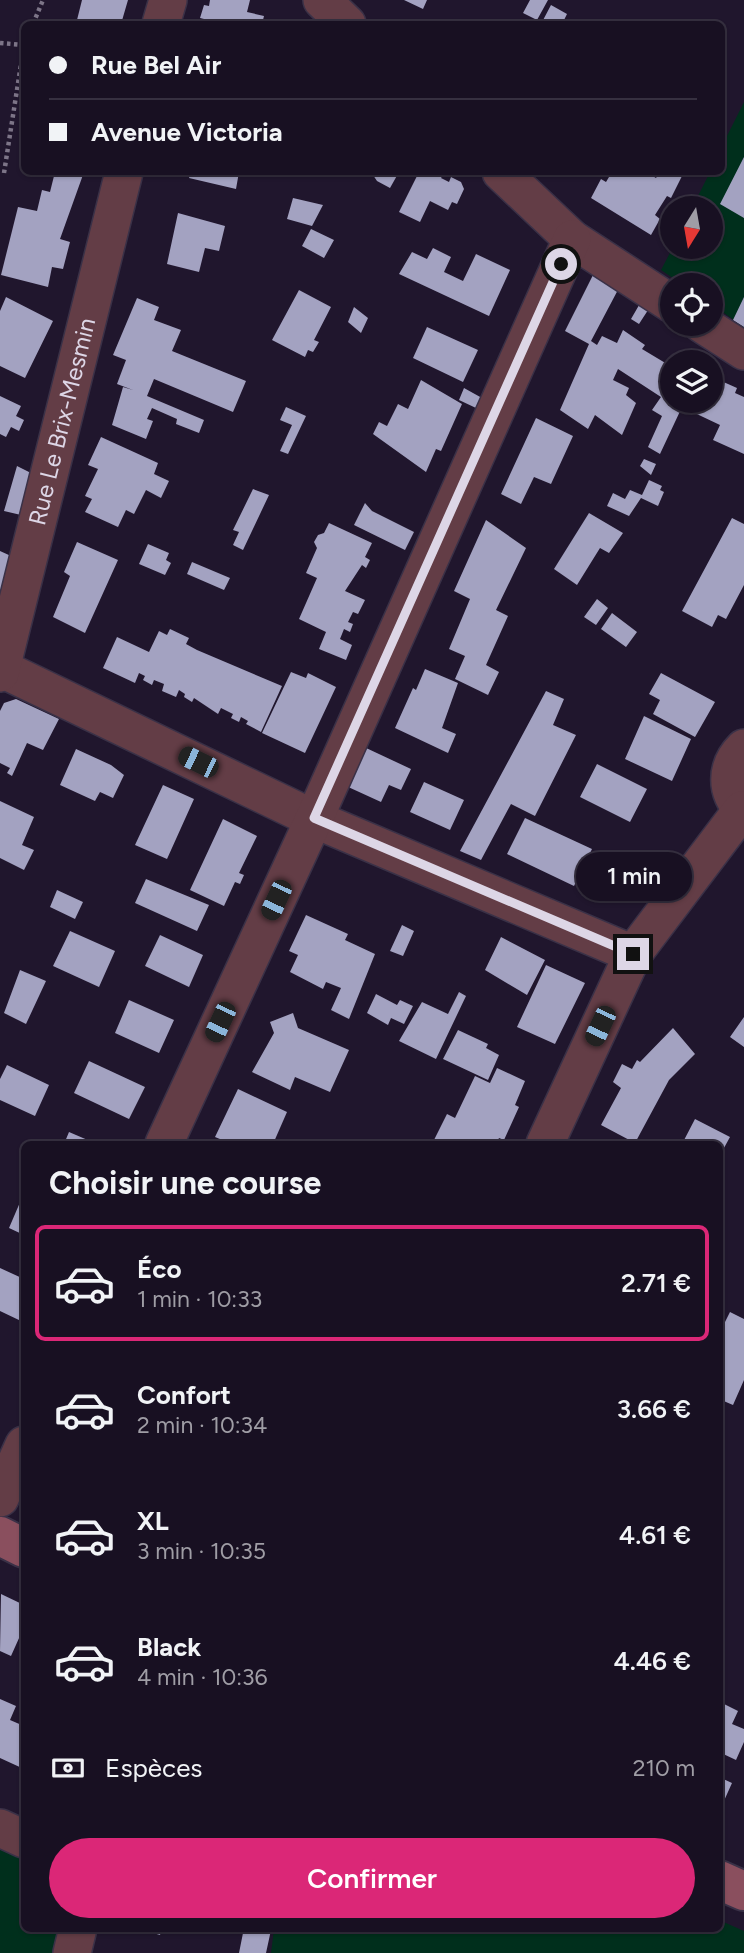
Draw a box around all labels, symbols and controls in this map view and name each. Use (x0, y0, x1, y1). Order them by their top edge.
text: Rue Bel Air (91, 49, 221, 81)
text: Avenue Victoria (91, 116, 283, 148)
north arrow (660, 196, 723, 259)
map controls (660, 196, 723, 413)
route start (545, 248, 577, 280)
button: locate (660, 273, 723, 336)
street label: Rue Le Brix-Mesmin (22, 315, 101, 528)
button: layers (660, 350, 723, 413)
car (175, 743, 222, 781)
callout: 1 min (575, 852, 691, 902)
text: 1 min (607, 862, 661, 890)
car (258, 877, 295, 923)
route end (617, 938, 649, 970)
car (202, 999, 239, 1045)
car (582, 1003, 619, 1049)
text: Choisir une course (49, 1164, 321, 1202)
icon: car (53, 1252, 116, 1315)
text: Éco (137, 1253, 182, 1285)
text: 2.71 € (621, 1267, 691, 1299)
text: 1 min · 10:33 (137, 1285, 262, 1313)
icon: car (53, 1378, 116, 1441)
text: Confort (137, 1379, 231, 1411)
text: 3.66 € (617, 1393, 691, 1425)
text: 2 min · 10:34 (137, 1411, 267, 1439)
icon: car (53, 1504, 116, 1567)
text: XL (137, 1505, 169, 1537)
text: 4.61 € (619, 1519, 691, 1551)
text: 3 min · 10:35 (137, 1537, 266, 1565)
icon: car (53, 1630, 116, 1693)
text: Black (137, 1631, 201, 1663)
text: 4.46 € (613, 1645, 691, 1677)
text: 4 min · 10:36 (137, 1663, 268, 1691)
icon: cash (49, 1749, 87, 1787)
text: Espèces (105, 1752, 202, 1784)
text: 210 m (633, 1754, 695, 1782)
button: Confirmer (49, 1838, 695, 1918)

